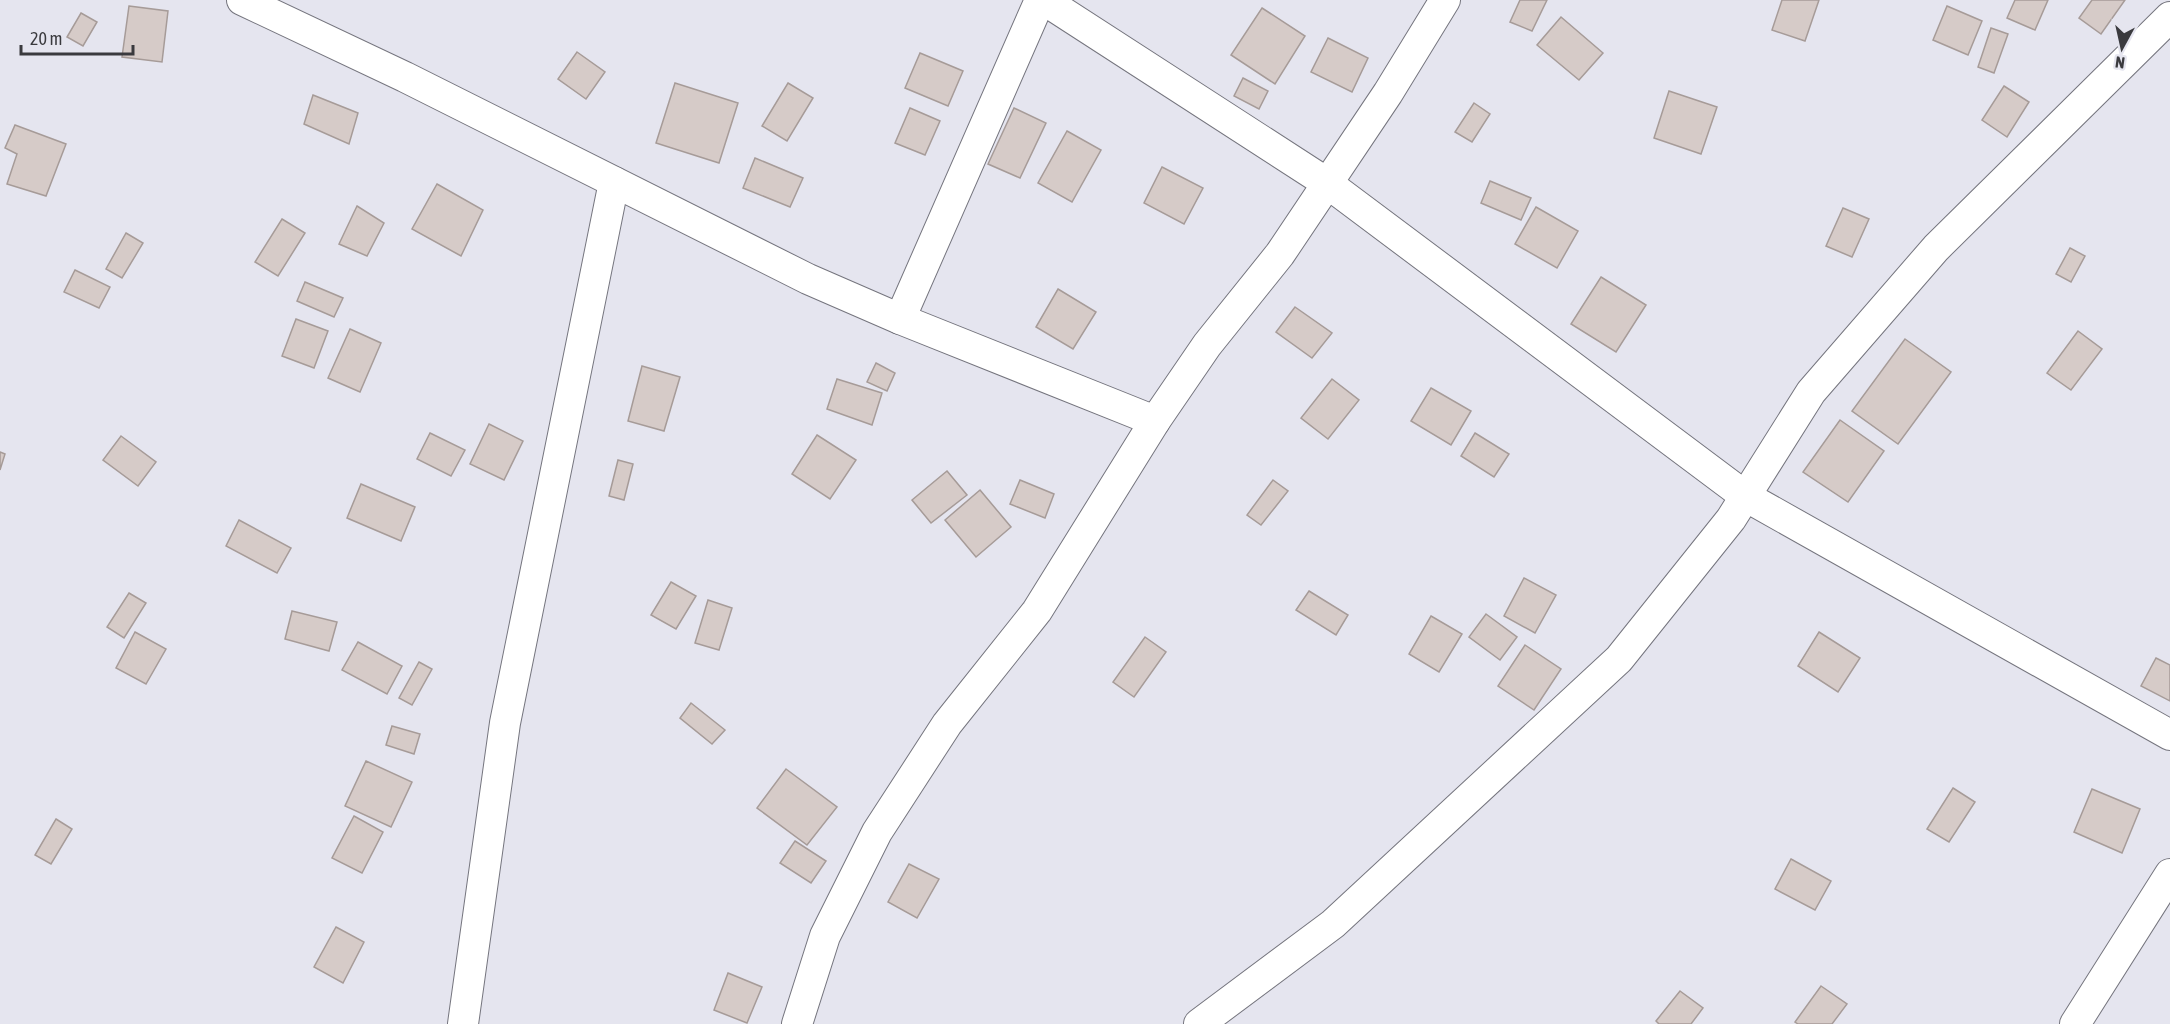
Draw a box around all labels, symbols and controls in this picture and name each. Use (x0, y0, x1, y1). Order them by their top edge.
scale bar (21, 18, 134, 56)
north arrow (2092, 18, 2152, 78)
text: 20 m (30, 28, 62, 49)
text: N (2114, 53, 2126, 72)

